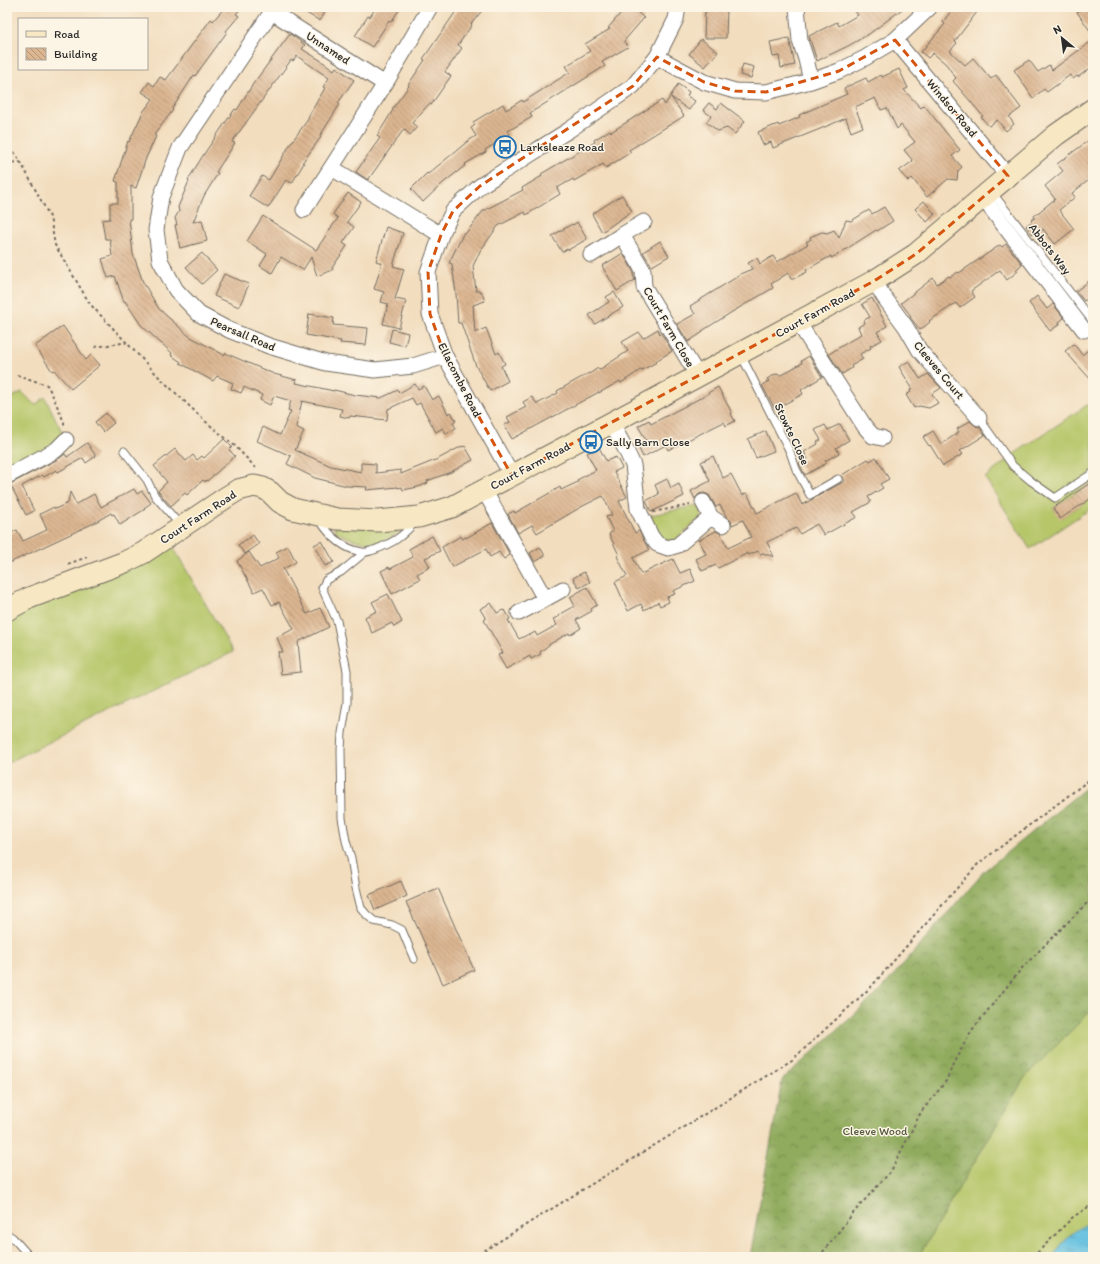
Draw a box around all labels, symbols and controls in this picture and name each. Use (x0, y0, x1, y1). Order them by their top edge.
legend (18, 18, 148, 70)
north arrow (1042, 18, 1082, 58)
text: N (1051, 22, 1064, 37)
text: Road (54, 27, 80, 41)
street label: Unnamed (303, 29, 353, 68)
text: Building (54, 47, 98, 61)
street label: Windsor Road (924, 76, 981, 140)
bus stop icon: Larksleaze Road (492, 134, 518, 160)
place label: Larksleaze Road (520, 140, 604, 154)
street label: Abbots Way (1026, 221, 1074, 277)
street label: Court Farm Close (640, 284, 698, 370)
street label: Court Farm Road (773, 285, 857, 341)
street label: Pearsall Road (208, 314, 278, 354)
street label: Cleeves Court (911, 338, 968, 402)
street label: Ellacombe Road (435, 340, 485, 420)
street label: Stowte Close (772, 401, 813, 467)
bus stop icon: Sally Barn Close (578, 429, 604, 455)
place label: Sally Barn Close (606, 435, 690, 449)
street label: Court Farm Road (488, 439, 573, 493)
street label: Court Farm Road (157, 487, 239, 547)
park label: Cleeve Wood (842, 1124, 908, 1138)

